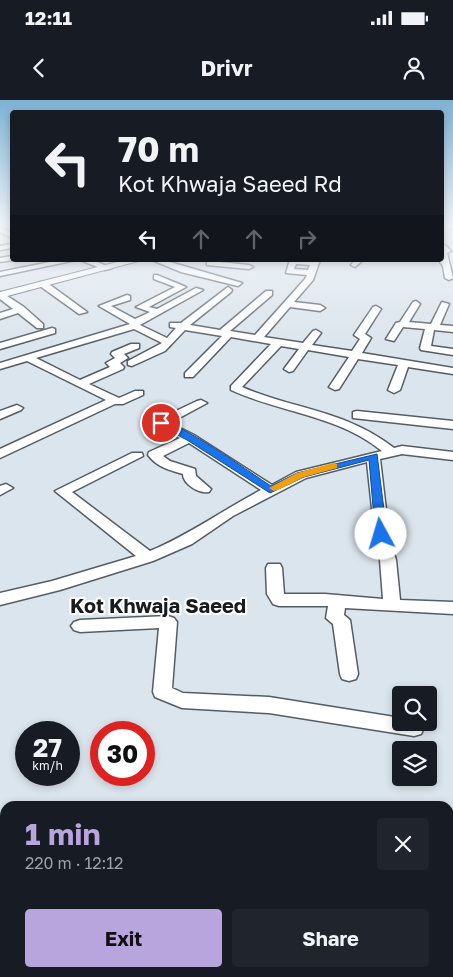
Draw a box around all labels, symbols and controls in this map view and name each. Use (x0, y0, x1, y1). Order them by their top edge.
text: 12:11 (25, 6, 72, 29)
icon: back (25, 54, 53, 82)
text: Drivr (200, 54, 253, 81)
icon: person (400, 54, 428, 82)
text: 70 m (118, 128, 199, 170)
icon: left (35, 130, 100, 195)
text: Kot Khwaja Saeed Rd (118, 170, 342, 197)
icon: left (134, 225, 162, 253)
icon: ahead (187, 225, 215, 253)
icon: ahead (240, 225, 268, 253)
icon: right (293, 225, 321, 253)
pin (140, 402, 182, 444)
icon: arrive (147, 409, 175, 437)
position arrow (354, 507, 406, 559)
district label: Kot Khwaja Saeed (70, 593, 246, 617)
map controls (392, 686, 437, 786)
button: search (392, 686, 437, 731)
speed limit sign: 30 (90, 721, 155, 786)
text: 27 (33, 732, 62, 763)
button: layers (392, 741, 437, 786)
text: km/h (32, 758, 63, 773)
text: 1 min (25, 816, 101, 852)
button: close (377, 818, 429, 870)
text: 220 m · 12:12 (25, 853, 123, 873)
button: Exit (25, 909, 222, 967)
button: Share (232, 909, 429, 967)

